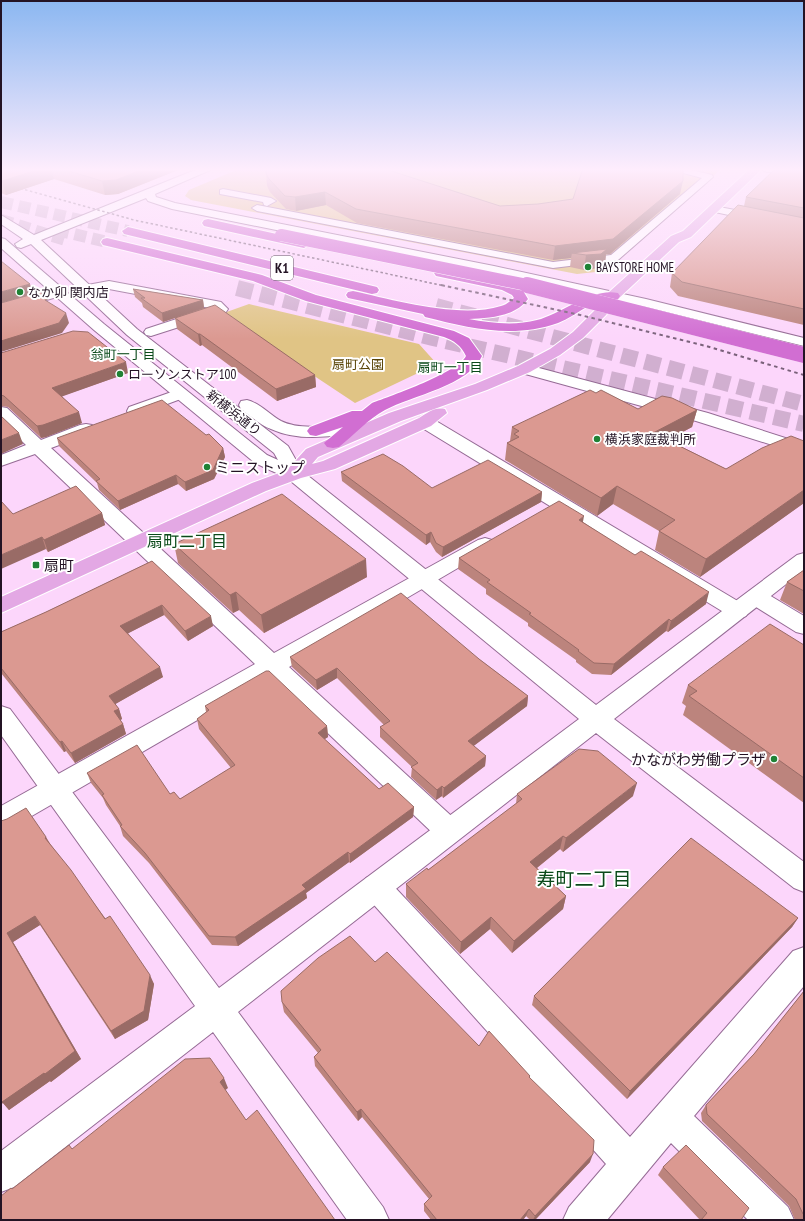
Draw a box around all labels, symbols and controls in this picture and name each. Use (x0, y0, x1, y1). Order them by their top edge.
road number: K1 (271, 256, 293, 280)
place label: BAYSTORE HOME (596, 259, 674, 276)
marker: BAYSTORE HOME (583, 262, 593, 272)
place label: なか卯 関内店 (28, 284, 109, 301)
marker: なか卯 関内店 (15, 287, 25, 297)
district label: 翁町一丁目 (90, 346, 156, 363)
park label: 扇町公園 (332, 356, 384, 373)
district label: 扇町一丁目 (417, 359, 483, 376)
place label: ローソンストア100 (128, 366, 236, 383)
marker: ローソンストア100 (115, 369, 125, 379)
street label: 新横浜通り (203, 386, 265, 440)
place label: 横浜家庭裁判所 (605, 431, 696, 448)
marker: 横浜家庭裁判所 (592, 434, 602, 444)
place label: ミニストップ (215, 458, 305, 477)
marker: ミニストップ (202, 462, 212, 472)
district label: 扇町二丁目 (147, 531, 227, 551)
place label: 扇町 (44, 556, 74, 575)
marker: 扇町 (31, 560, 41, 570)
place label: かながわ労働プラザ (631, 750, 766, 769)
marker: かながわ労働プラザ (769, 754, 779, 764)
district label: 寿町二丁目 (536, 867, 632, 891)

